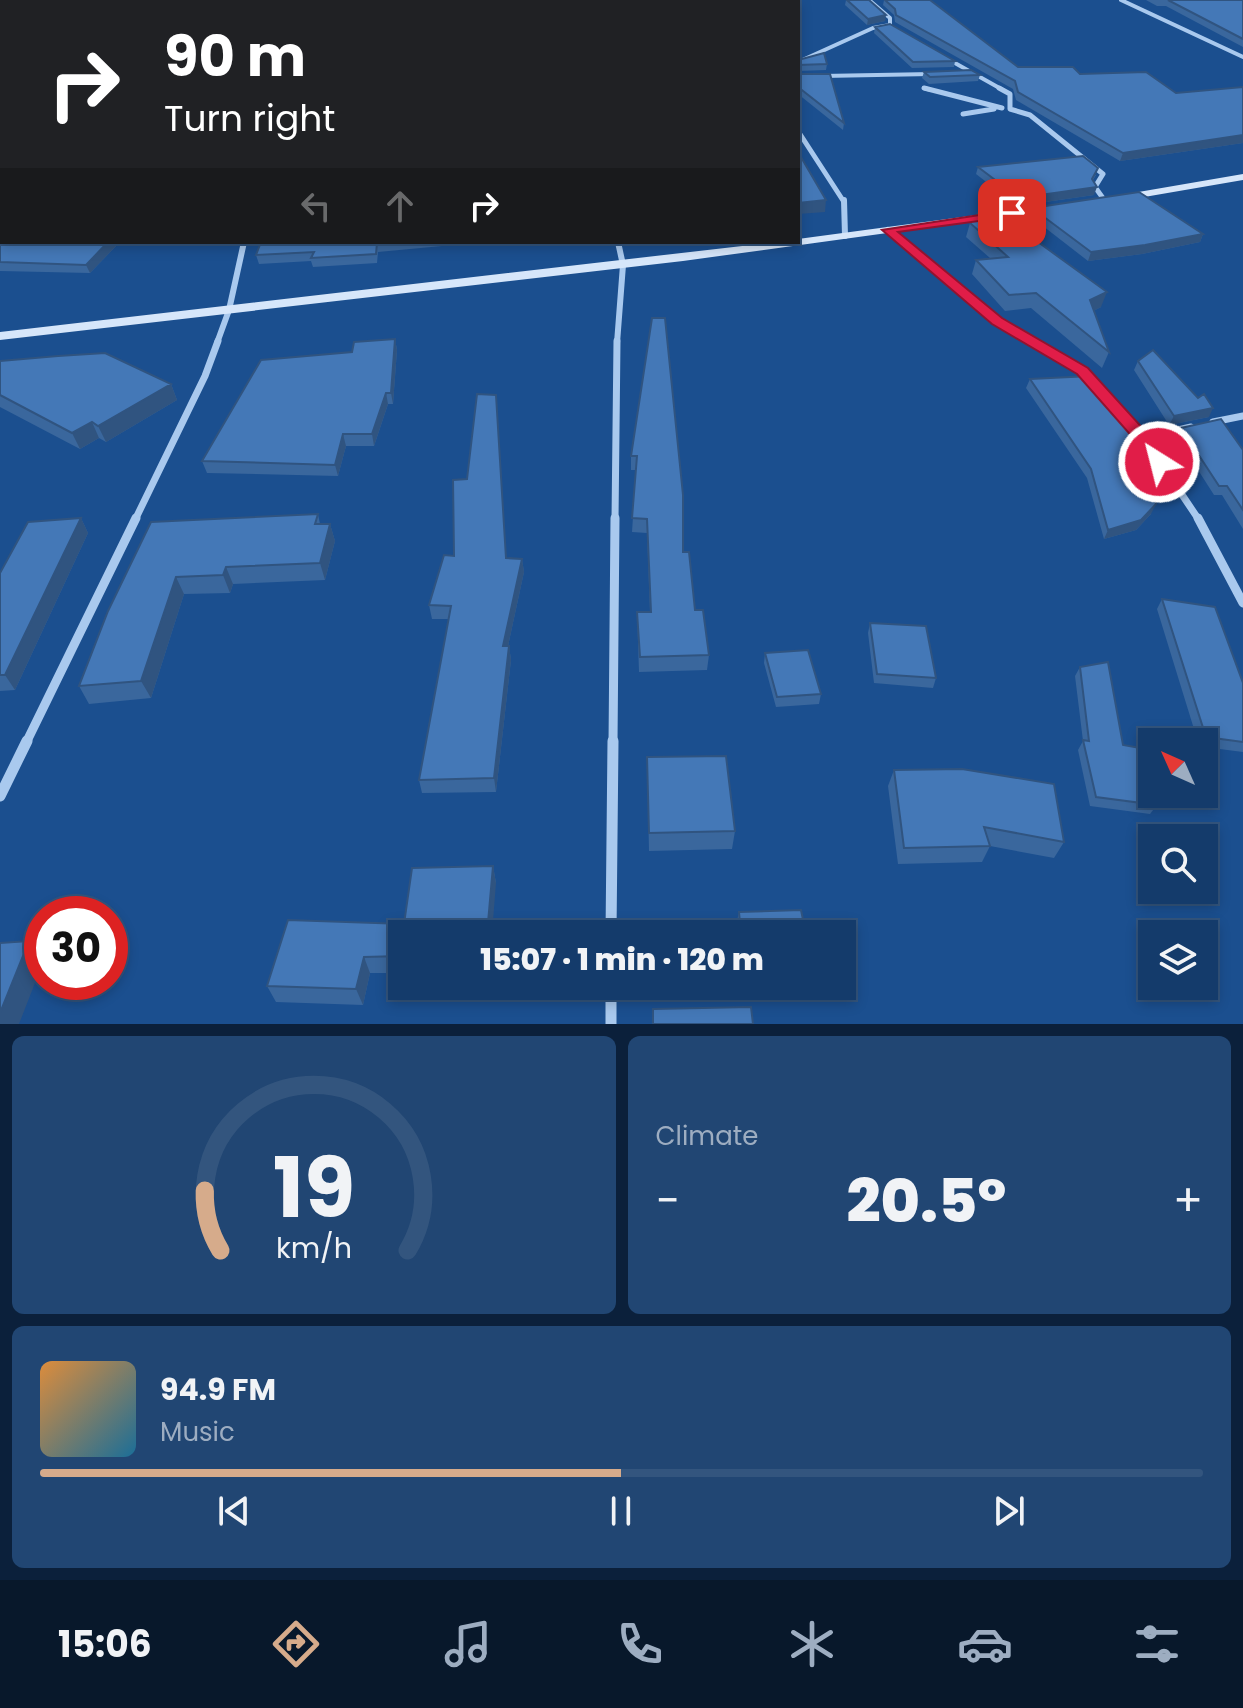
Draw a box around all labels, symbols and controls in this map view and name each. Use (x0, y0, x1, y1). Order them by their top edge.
text: 90 m (164, 17, 306, 96)
icon: right (32, 32, 136, 136)
text: Turn right (164, 93, 335, 144)
pin (978, 179, 1046, 247)
icon: left (294, 184, 338, 228)
icon: ahead (378, 184, 422, 228)
icon: right (462, 184, 506, 228)
icon: arrive (990, 191, 1034, 235)
position arrow (1117, 420, 1201, 504)
north arrow (1138, 728, 1218, 808)
map controls (1138, 728, 1218, 1000)
button: search (1138, 824, 1218, 904)
speed limit sign: 30 (24, 896, 128, 1000)
button: layers (1138, 920, 1218, 1000)
text: 15:07 · 1 min · 120 m (480, 938, 764, 981)
text: Climate (656, 1118, 758, 1154)
text: 19 (273, 1130, 355, 1246)
text: 20.5° (846, 1159, 1006, 1243)
text: − (656, 1170, 680, 1231)
text: + (1173, 1170, 1203, 1231)
text: km/h (276, 1228, 352, 1268)
text: 94.9 FM (160, 1368, 276, 1411)
text: Music (160, 1414, 235, 1450)
icon: previous (212, 1489, 256, 1533)
icon: pause (599, 1489, 643, 1533)
icon: next (987, 1489, 1031, 1533)
icon: directions (268, 1616, 324, 1672)
icon: music (440, 1616, 496, 1672)
icon: phone (612, 1616, 668, 1672)
icon: climate (784, 1616, 840, 1672)
icon: car (957, 1616, 1013, 1672)
icon: filters (1129, 1616, 1185, 1672)
text: 15:06 (58, 1619, 152, 1670)

